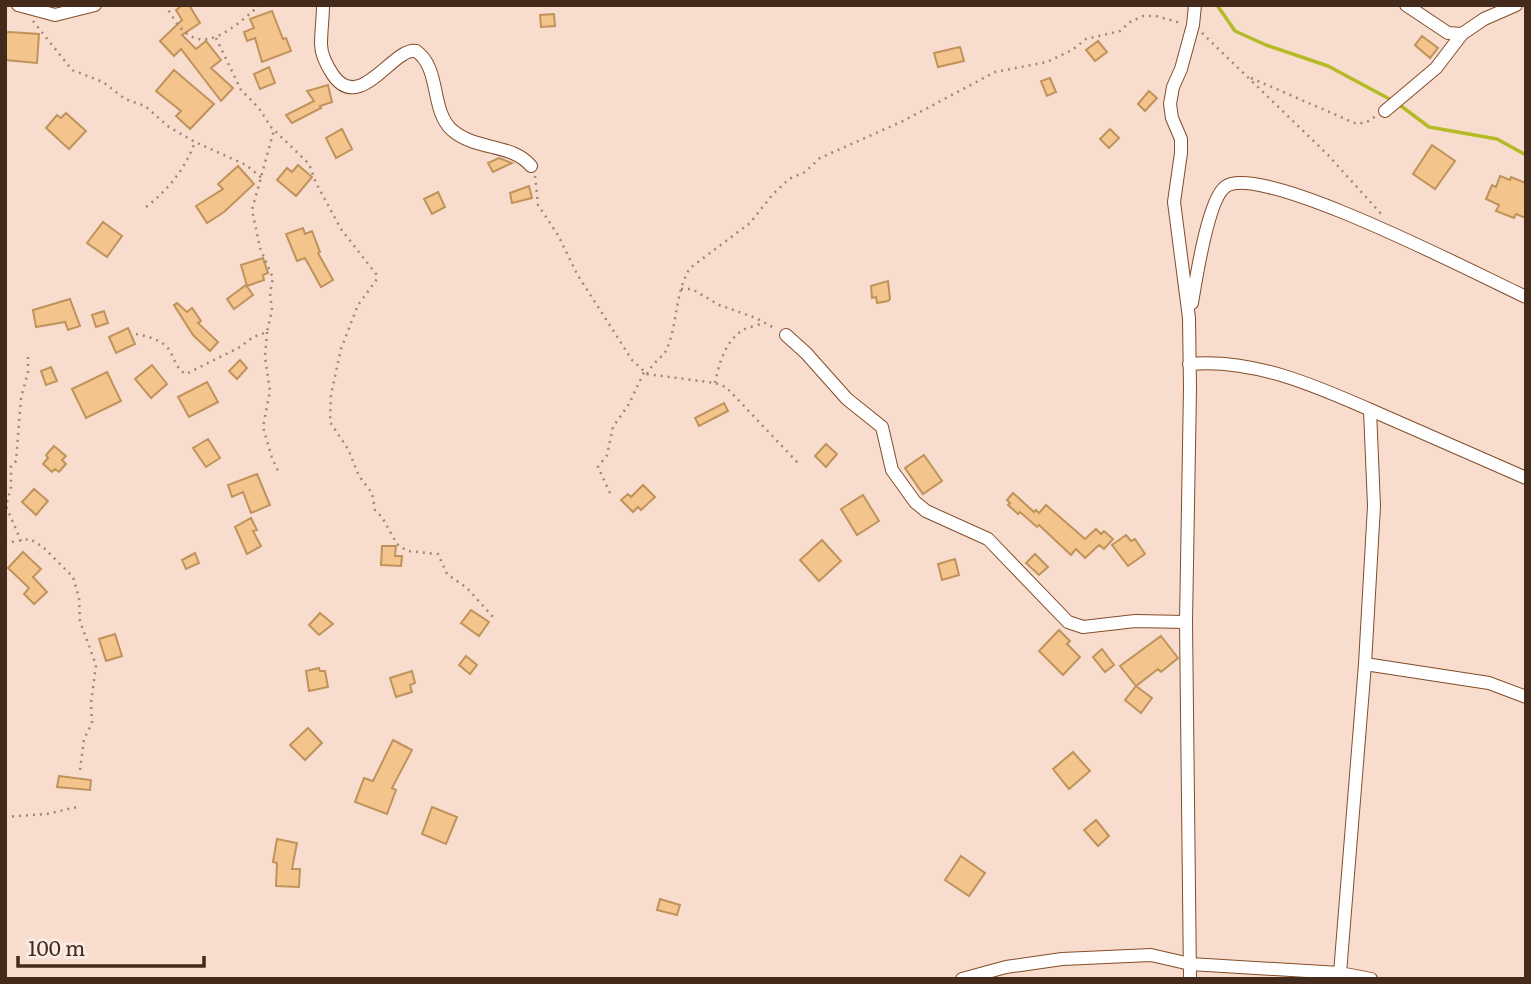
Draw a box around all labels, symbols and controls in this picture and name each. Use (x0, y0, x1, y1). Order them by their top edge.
scale bar (18, 925, 203, 969)
text: 100 m (28, 931, 85, 962)

